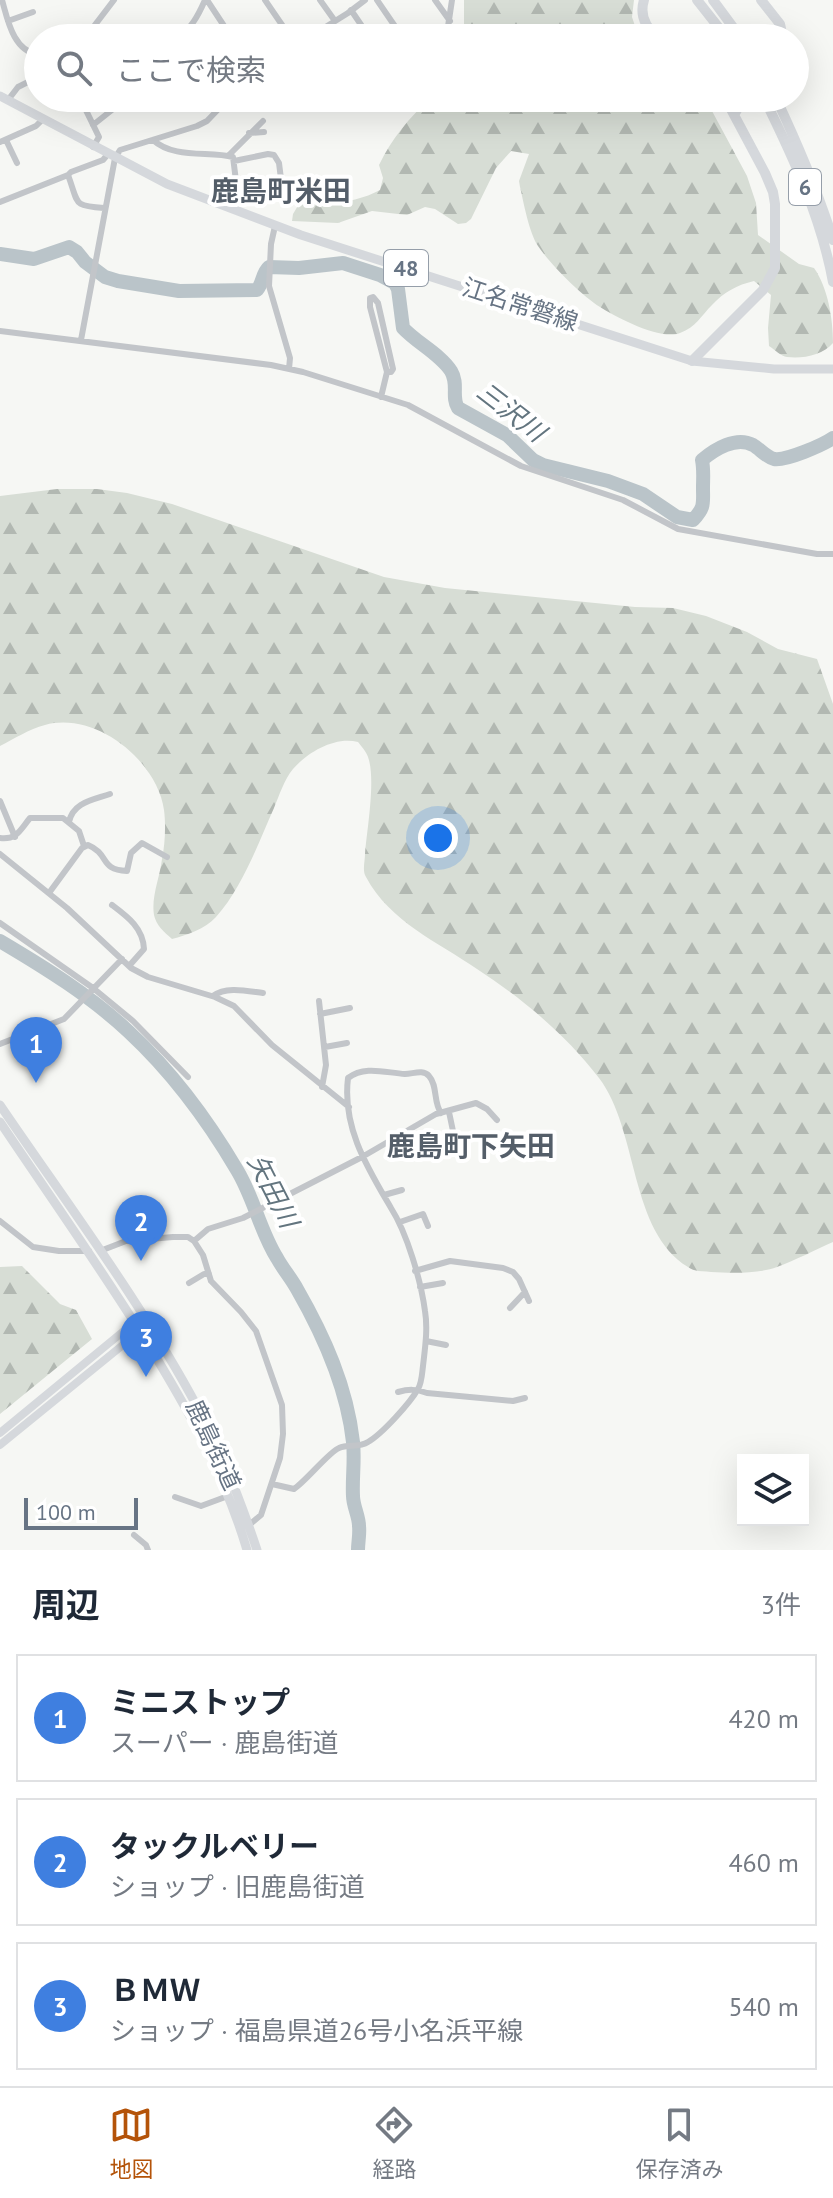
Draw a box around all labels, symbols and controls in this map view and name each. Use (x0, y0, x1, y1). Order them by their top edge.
search box (24, 24, 809, 112)
icon: search (52, 46, 96, 90)
text: ここで検索 (116, 50, 266, 89)
road number: 6 (789, 169, 821, 205)
district label: 鹿島町米田 (211, 172, 351, 209)
road number: 48 (384, 250, 428, 286)
street label: 江名常磐線 (458, 271, 582, 338)
water label: 三沢川 (470, 375, 555, 450)
your location (418, 818, 458, 858)
pin: 1 (10, 1017, 62, 1083)
district label: 鹿島町下矢田 (387, 1127, 555, 1164)
water label: 矢田川 (241, 1149, 307, 1236)
pin: 2 (115, 1195, 167, 1261)
pin: 3 (120, 1311, 172, 1377)
street label: 鹿島街道 (179, 1395, 248, 1495)
map controls (737, 1454, 809, 1526)
button: layers (737, 1454, 809, 1526)
scale bar (24, 1494, 138, 1530)
text: 100 m (36, 1498, 96, 1526)
text: 周辺 (32, 1582, 100, 1626)
text: 3件 (761, 1588, 801, 1621)
text: ミニストップ (110, 1682, 290, 1721)
text: 1 (53, 1702, 67, 1735)
text: 420 m (728, 1702, 799, 1735)
text: スーパー · 鹿島街道 (110, 1726, 339, 1759)
text: タックルベリー (110, 1826, 319, 1865)
text: 2 (53, 1846, 67, 1879)
text: 460 m (728, 1846, 799, 1879)
text: ショップ · 旧鹿島街道 (110, 1870, 365, 1903)
text: ＢＭＷ (110, 1970, 200, 2009)
text: 3 (53, 1990, 67, 2023)
text: 540 m (728, 1990, 799, 2023)
text: ショップ · 福島県道26号小名浜平線 (110, 2014, 523, 2047)
tab: 地図 (109, 2103, 154, 2183)
tab: 経路 (372, 2103, 417, 2183)
tab: 保存済み (635, 2103, 724, 2183)

